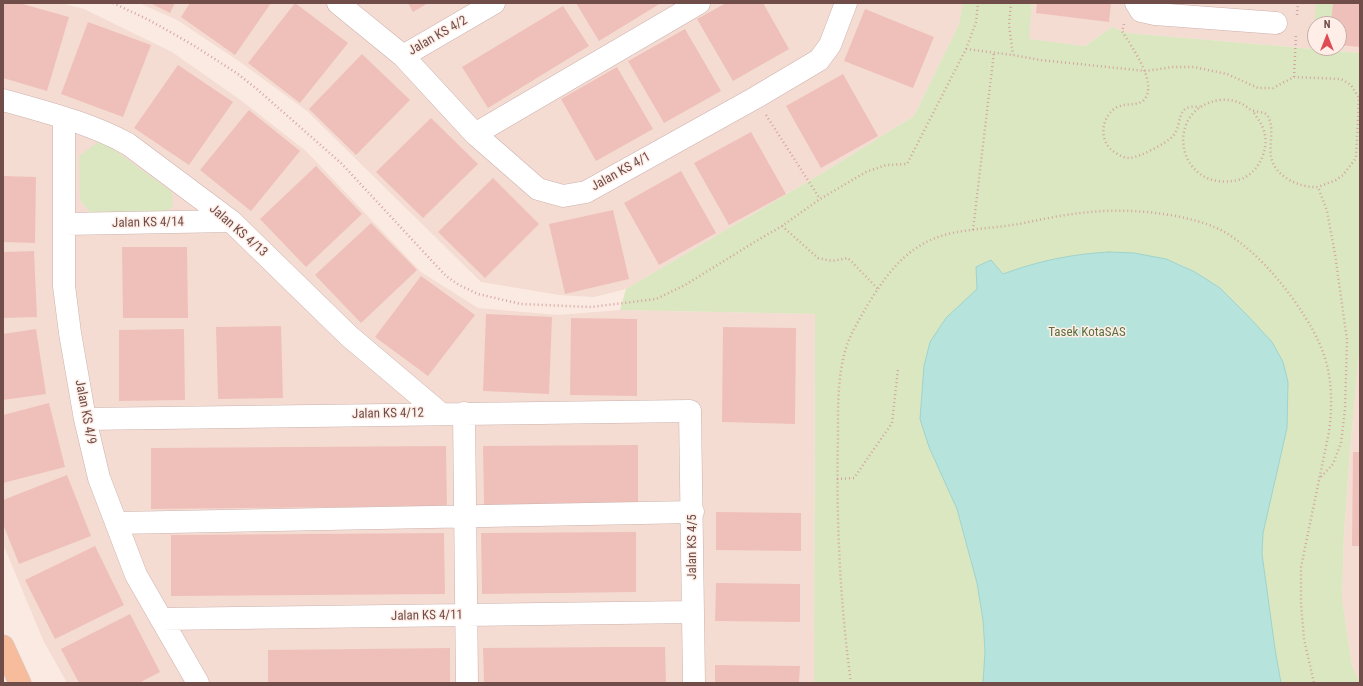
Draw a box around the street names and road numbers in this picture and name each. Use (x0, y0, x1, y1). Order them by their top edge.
street label: Jalan KS 4/2 (406, 13, 470, 59)
street label: Jalan KS 4/1 (589, 149, 653, 195)
street label: Jalan KS 4/13 (206, 202, 270, 260)
street label: Jalan KS 4/14 (112, 215, 184, 231)
street label: Jalan KS 4/9 (71, 378, 99, 446)
street label: Jalan KS 4/12 (352, 406, 424, 422)
street label: Jalan KS 4/5 (685, 514, 701, 580)
street label: Jalan KS 4/11 (391, 608, 463, 624)

